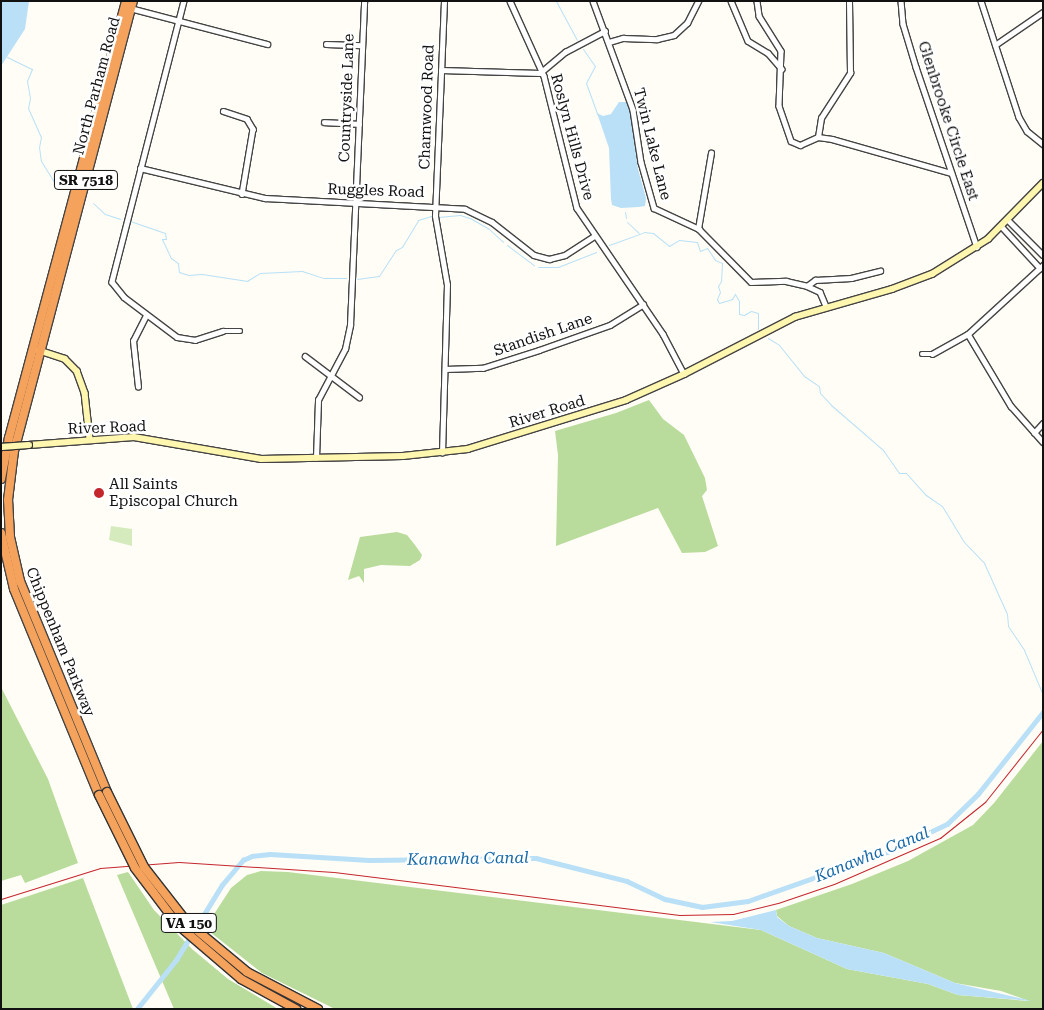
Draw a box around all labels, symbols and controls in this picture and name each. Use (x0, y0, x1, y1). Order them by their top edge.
street label: North Parham Road (70, 15, 124, 157)
street label: Countryside Lane (336, 33, 358, 163)
street label: Glenbrooke Circle East (914, 39, 982, 203)
street label: Charnwood Road (416, 44, 438, 170)
street label: Roslyn Hills Drive (546, 72, 598, 202)
street label: Twin Lake Lane (629, 86, 675, 202)
road number: SR 7518 (54, 168, 118, 192)
street label: Ruggles Road (327, 180, 425, 202)
street label: Standish Lane (491, 310, 595, 360)
street label: River Road (507, 392, 587, 432)
street label: River Road (67, 418, 147, 438)
place label: All Saints Episcopal Church (109, 475, 238, 510)
marker: All Saints Episcopal Church (93, 487, 105, 499)
street label: Chippenham Parkway (22, 565, 98, 719)
water label: Kanawha Canal (812, 823, 932, 887)
water label: Kanawha Canal (407, 848, 529, 870)
road number: VA 150 (160, 911, 218, 934)

